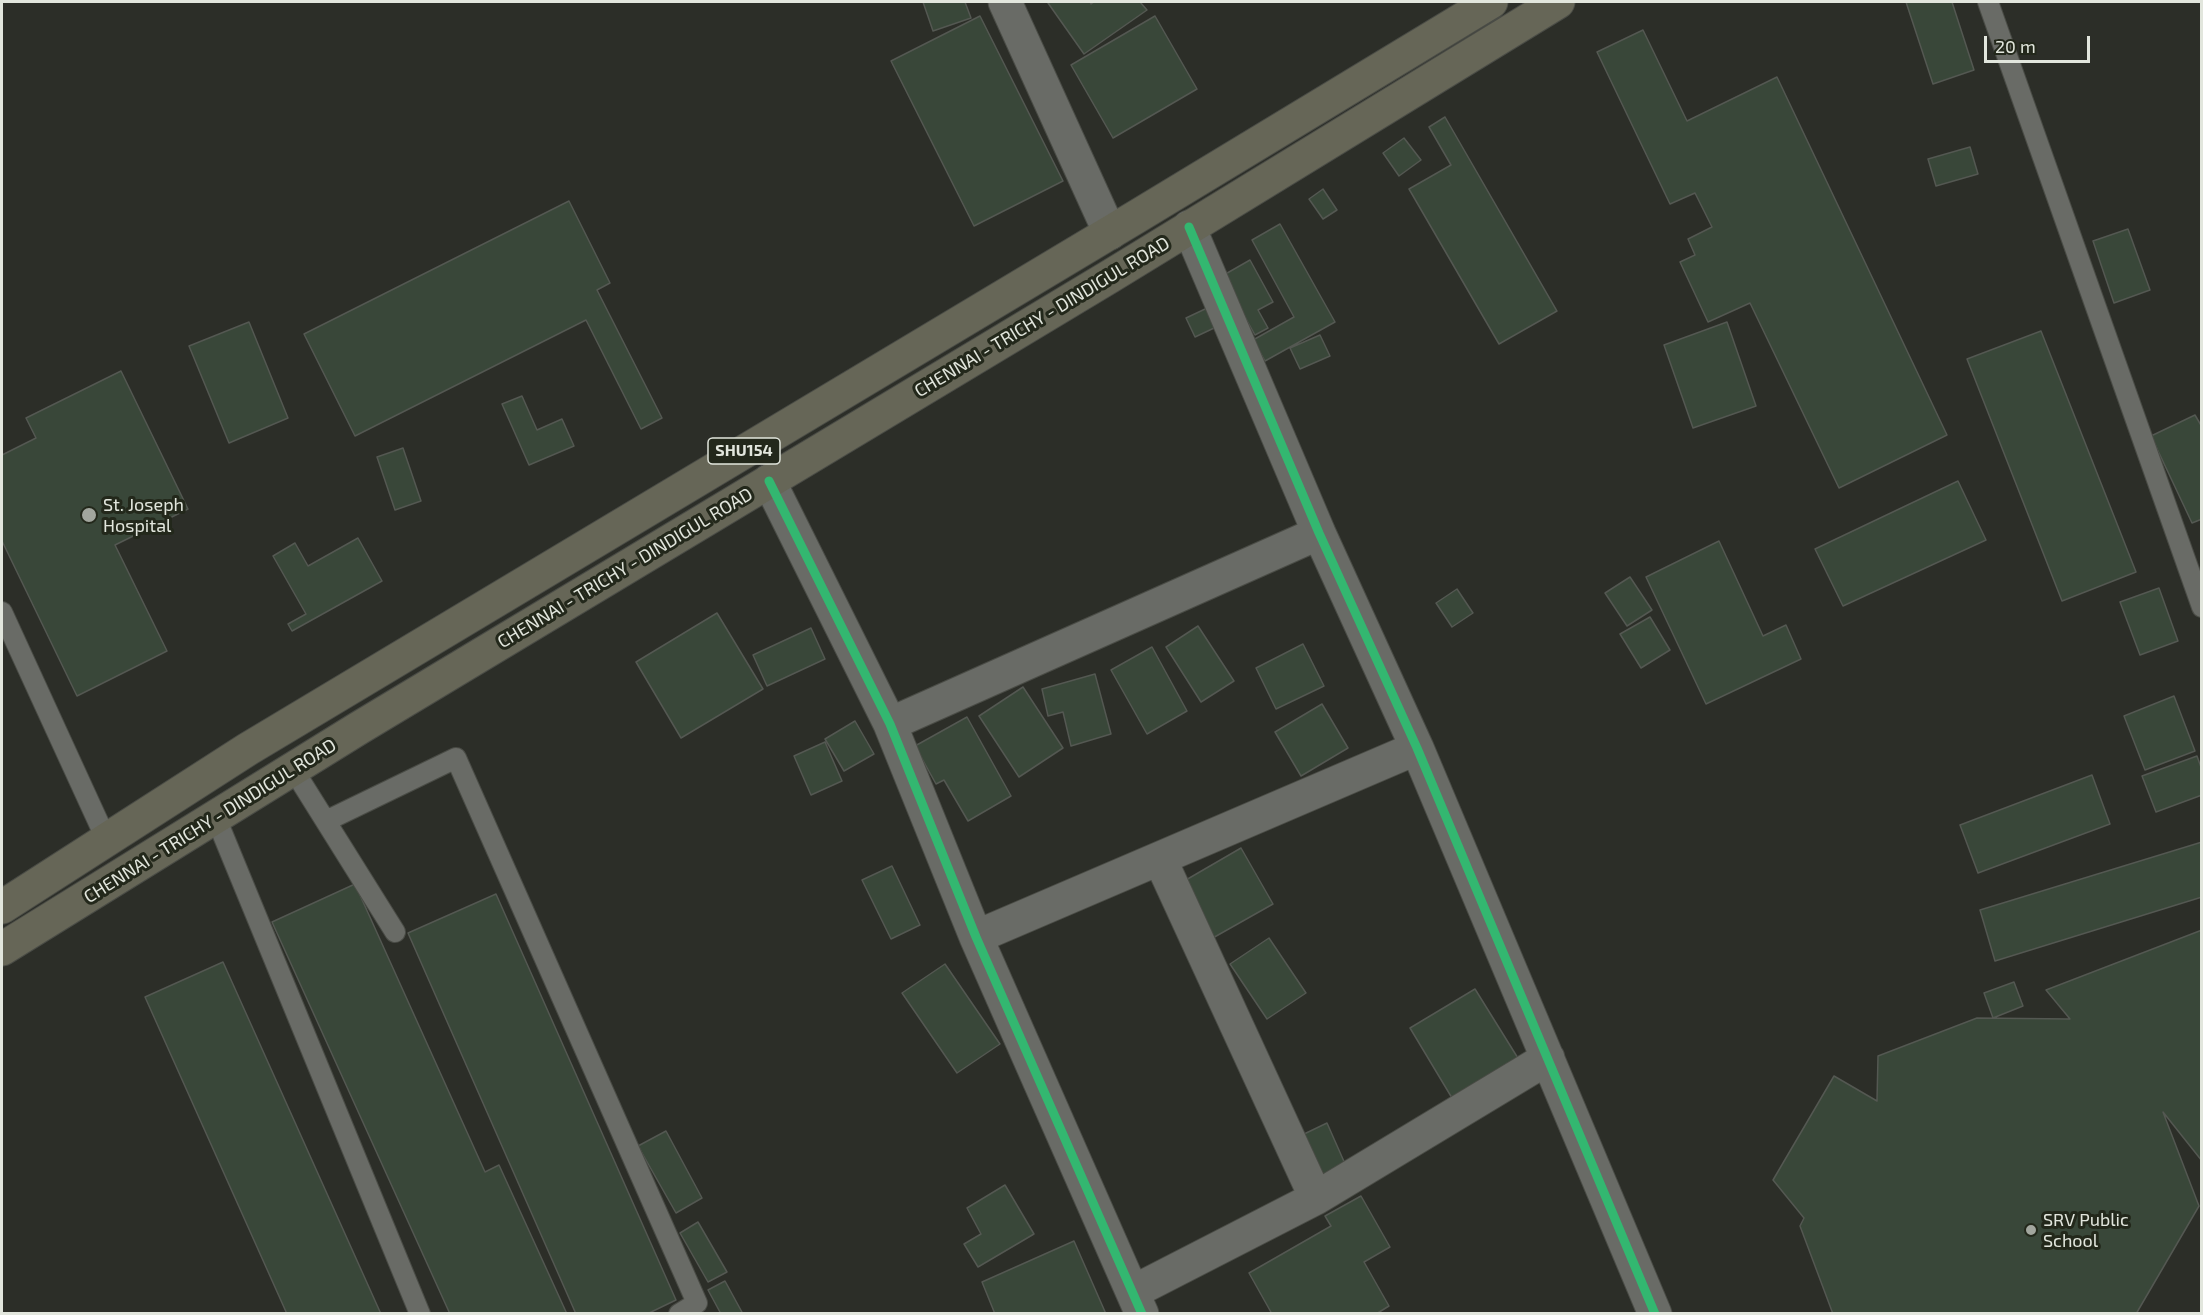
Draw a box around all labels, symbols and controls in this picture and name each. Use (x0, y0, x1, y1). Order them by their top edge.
scale bar (1987, 24, 2094, 62)
text: 20 m (1995, 35, 2036, 57)
street label: CHENNAI - TRICHY - DINDIGUL ROAD (911, 232, 1173, 402)
road number: SHU154 (708, 438, 780, 464)
street label: CHENNAI - TRICHY - DINDIGUL ROAD (494, 483, 756, 653)
place label: St. Joseph Hospital (103, 494, 184, 536)
marker: St. Joseph Hospital (80, 506, 98, 524)
street label: CHENNAI - TRICHY - DINDIGUL ROAD (80, 734, 340, 908)
place label: SRV Public School (2043, 1209, 2129, 1252)
marker: SRV Public School (2024, 1223, 2038, 1237)

